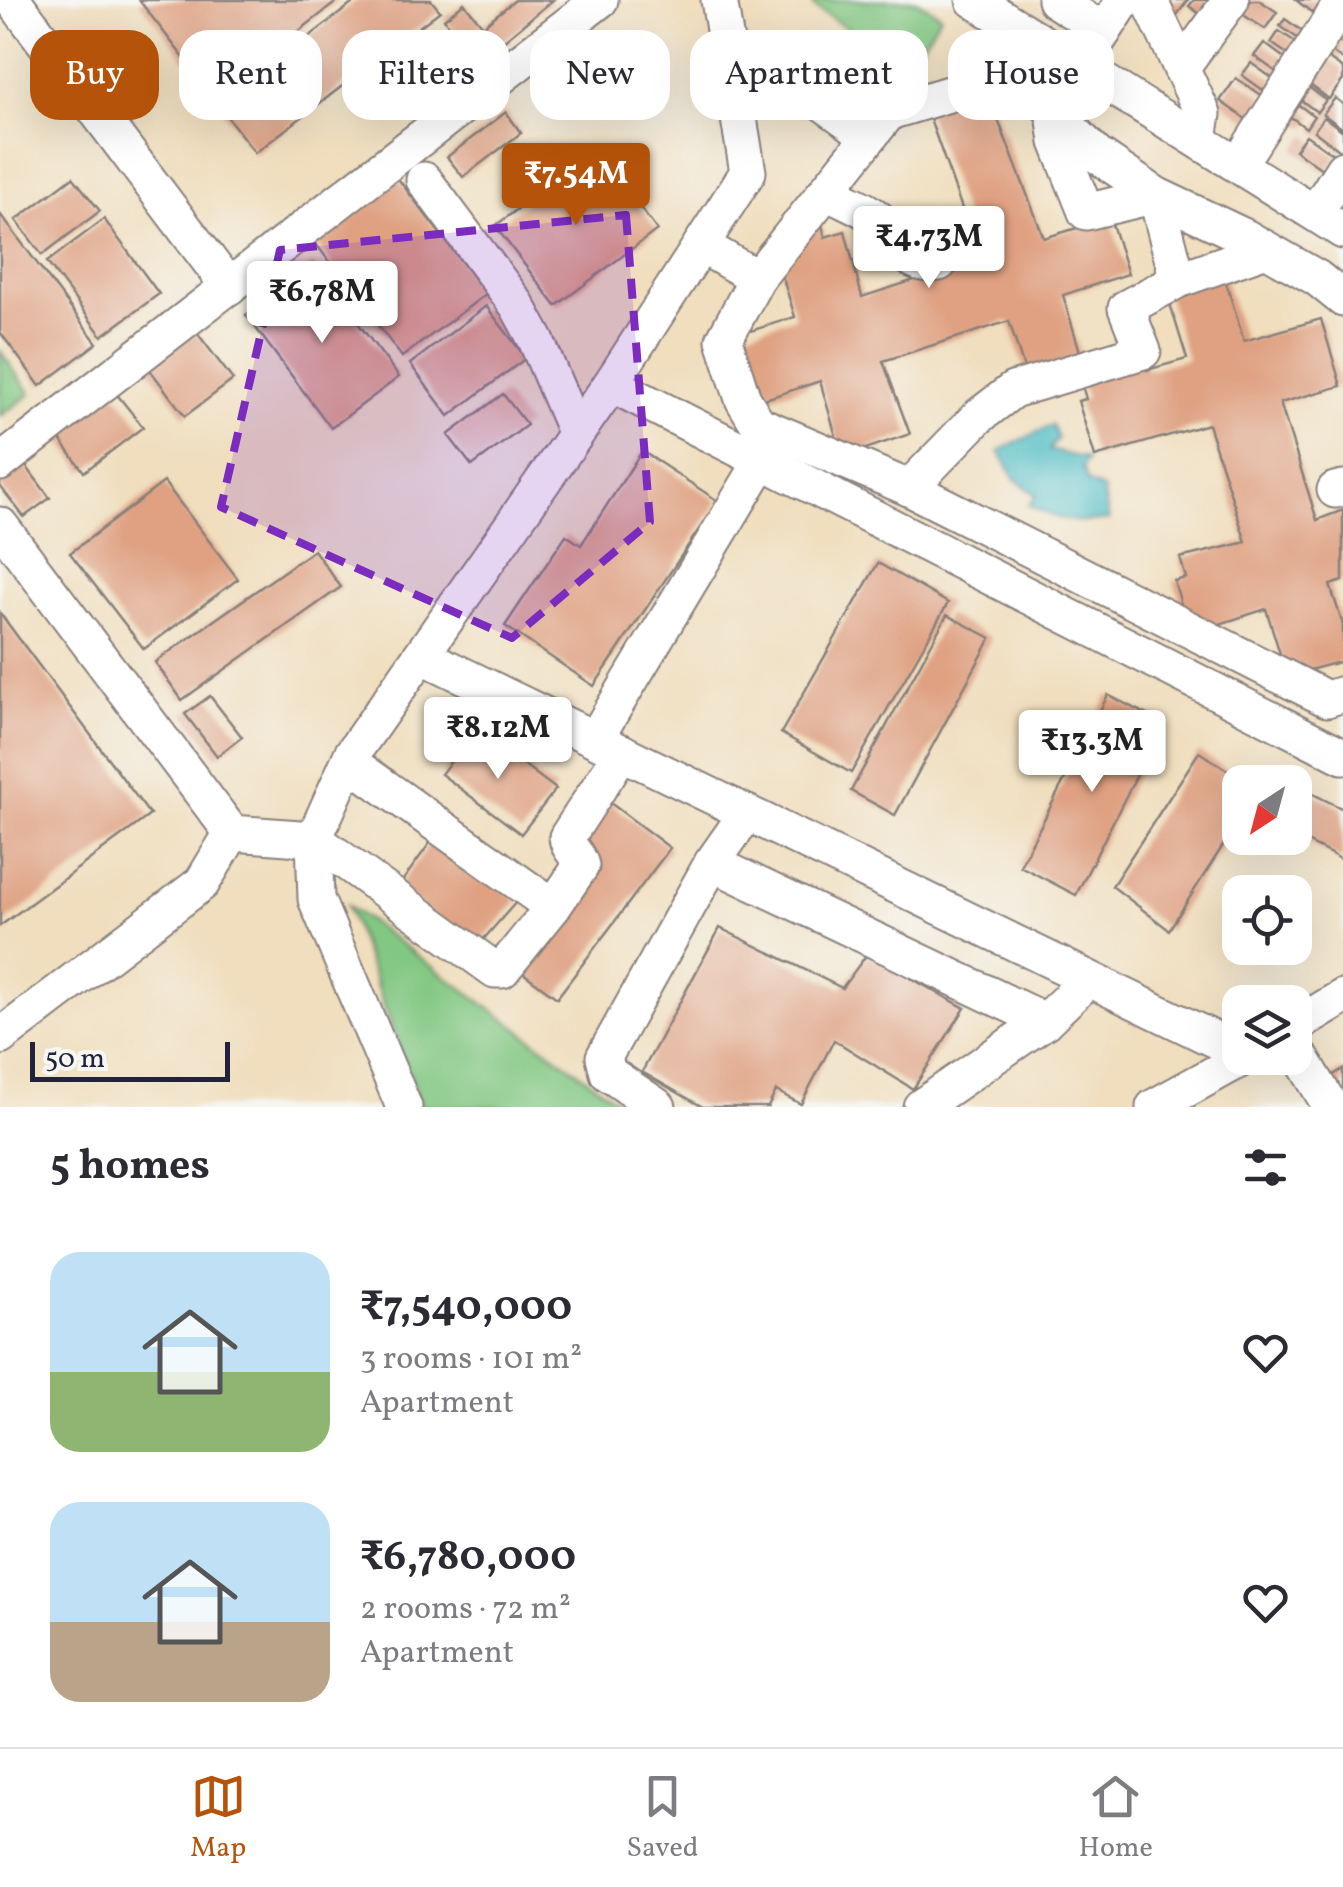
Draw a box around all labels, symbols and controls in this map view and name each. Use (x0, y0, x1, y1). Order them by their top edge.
chip: Buy (30, 30, 159, 120)
chip: Rent (179, 30, 322, 120)
chip: Filters (342, 30, 510, 120)
chip: New (530, 30, 670, 120)
chip: Apartment (690, 30, 928, 120)
chip: House (948, 30, 1114, 120)
pin: ₹7.54M (495, 143, 657, 228)
text: ₹7.54M (524, 153, 628, 197)
pin: ₹4.73M (848, 206, 1010, 291)
text: ₹4.73M (875, 216, 983, 260)
pin: ₹6.78M (241, 261, 403, 346)
text: ₹6.78M (269, 271, 375, 315)
pin: ₹8.12M (417, 697, 579, 782)
text: ₹8.12M (446, 707, 550, 751)
pin: ₹13.3M (1011, 710, 1173, 795)
text: ₹13.3M (1041, 720, 1143, 764)
north arrow (1222, 765, 1312, 855)
map controls (1222, 765, 1312, 1075)
button: locate (1222, 875, 1312, 965)
button: layers (1222, 985, 1312, 1075)
scale bar (30, 1037, 230, 1082)
text: 50 m (45, 1040, 105, 1079)
text: 5 homes (50, 1138, 210, 1197)
icon: filters (1238, 1140, 1293, 1195)
text: ₹7,540,000 (360, 1279, 572, 1338)
icon: home (130, 1292, 250, 1412)
icon: heart (1238, 1325, 1293, 1380)
text: 3 rooms · 101 m² (360, 1338, 582, 1382)
text: Apartment (360, 1382, 514, 1426)
text: ₹6,780,000 (360, 1529, 576, 1588)
icon: home (130, 1542, 250, 1662)
icon: heart (1238, 1575, 1293, 1630)
text: 2 rooms · 72 m² (360, 1588, 571, 1632)
text: Apartment (360, 1632, 514, 1676)
tab: Map (190, 1769, 246, 1868)
tab: Saved (626, 1769, 699, 1868)
tab: Home (1079, 1769, 1153, 1868)

